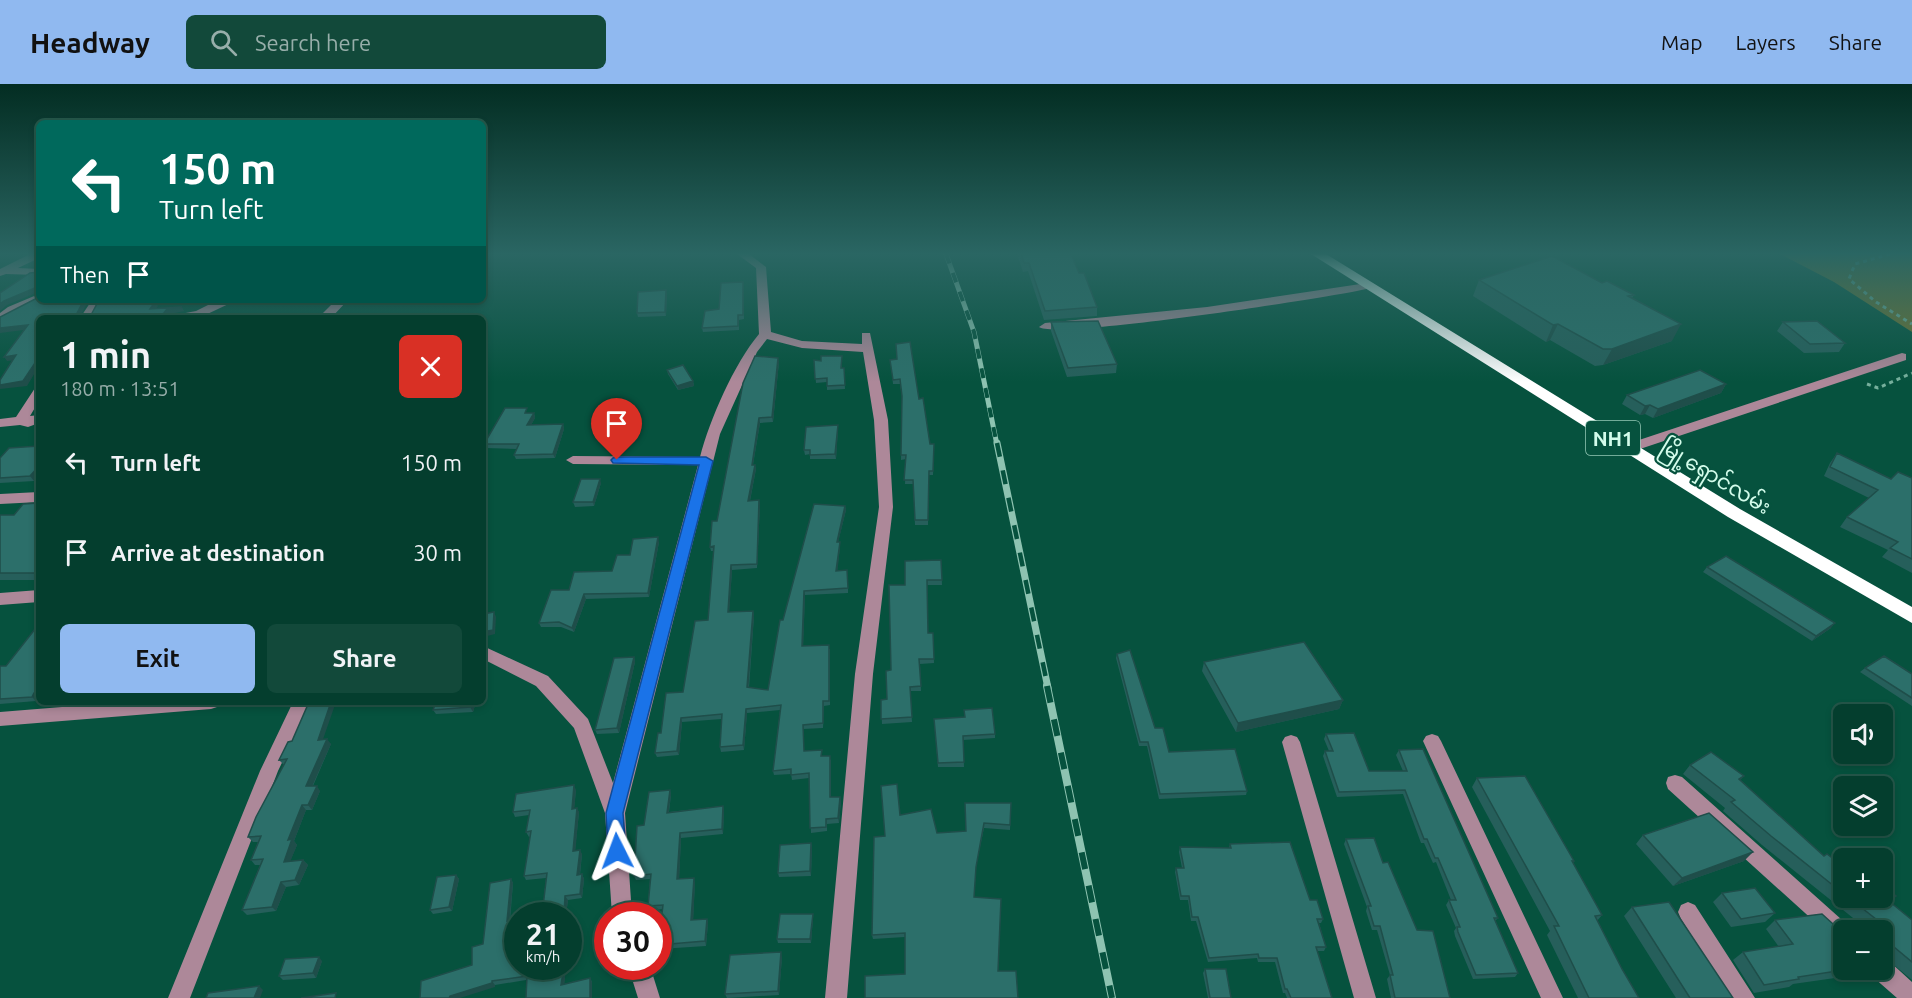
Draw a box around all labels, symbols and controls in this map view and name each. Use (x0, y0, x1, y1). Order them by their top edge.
search box (186, 15, 606, 69)
icon: search (207, 26, 240, 59)
text: Headway (30, 27, 150, 58)
text: Search here (255, 30, 371, 55)
text: Map (1661, 30, 1702, 54)
text: Layers (1735, 30, 1796, 54)
text: Share (1829, 30, 1882, 54)
icon: left (60, 144, 138, 222)
text: 150 m (159, 145, 276, 192)
text: Turn left (159, 194, 263, 224)
icon: arrive (122, 258, 155, 291)
text: Then (60, 262, 110, 287)
text: 1 min (60, 334, 151, 375)
button: close (399, 335, 462, 398)
text: 180 m · 13:51 (60, 377, 180, 400)
pin (591, 398, 642, 460)
icon: arrive (600, 407, 633, 440)
road number: NH1 (1586, 421, 1640, 455)
street label: မြို့ရှောင်လမ်း (1653, 431, 1777, 523)
icon: left (60, 446, 93, 479)
text: Turn left (111, 450, 201, 475)
text: 150 m (401, 450, 462, 475)
icon: arrive (60, 536, 93, 569)
text: Arrive at destination (111, 540, 325, 565)
text: 30 m (413, 540, 462, 565)
button: Exit (60, 624, 255, 693)
button: Share (267, 624, 462, 693)
map controls (1833, 704, 1893, 980)
button: sound (1833, 704, 1893, 764)
button: layers (1833, 776, 1893, 836)
position arrow (585, 819, 649, 883)
button: + (1833, 848, 1893, 908)
speed limit sign: 30 (594, 902, 672, 980)
text: 21 (526, 917, 560, 951)
button: − (1833, 920, 1893, 980)
text: km/h (526, 948, 560, 965)

